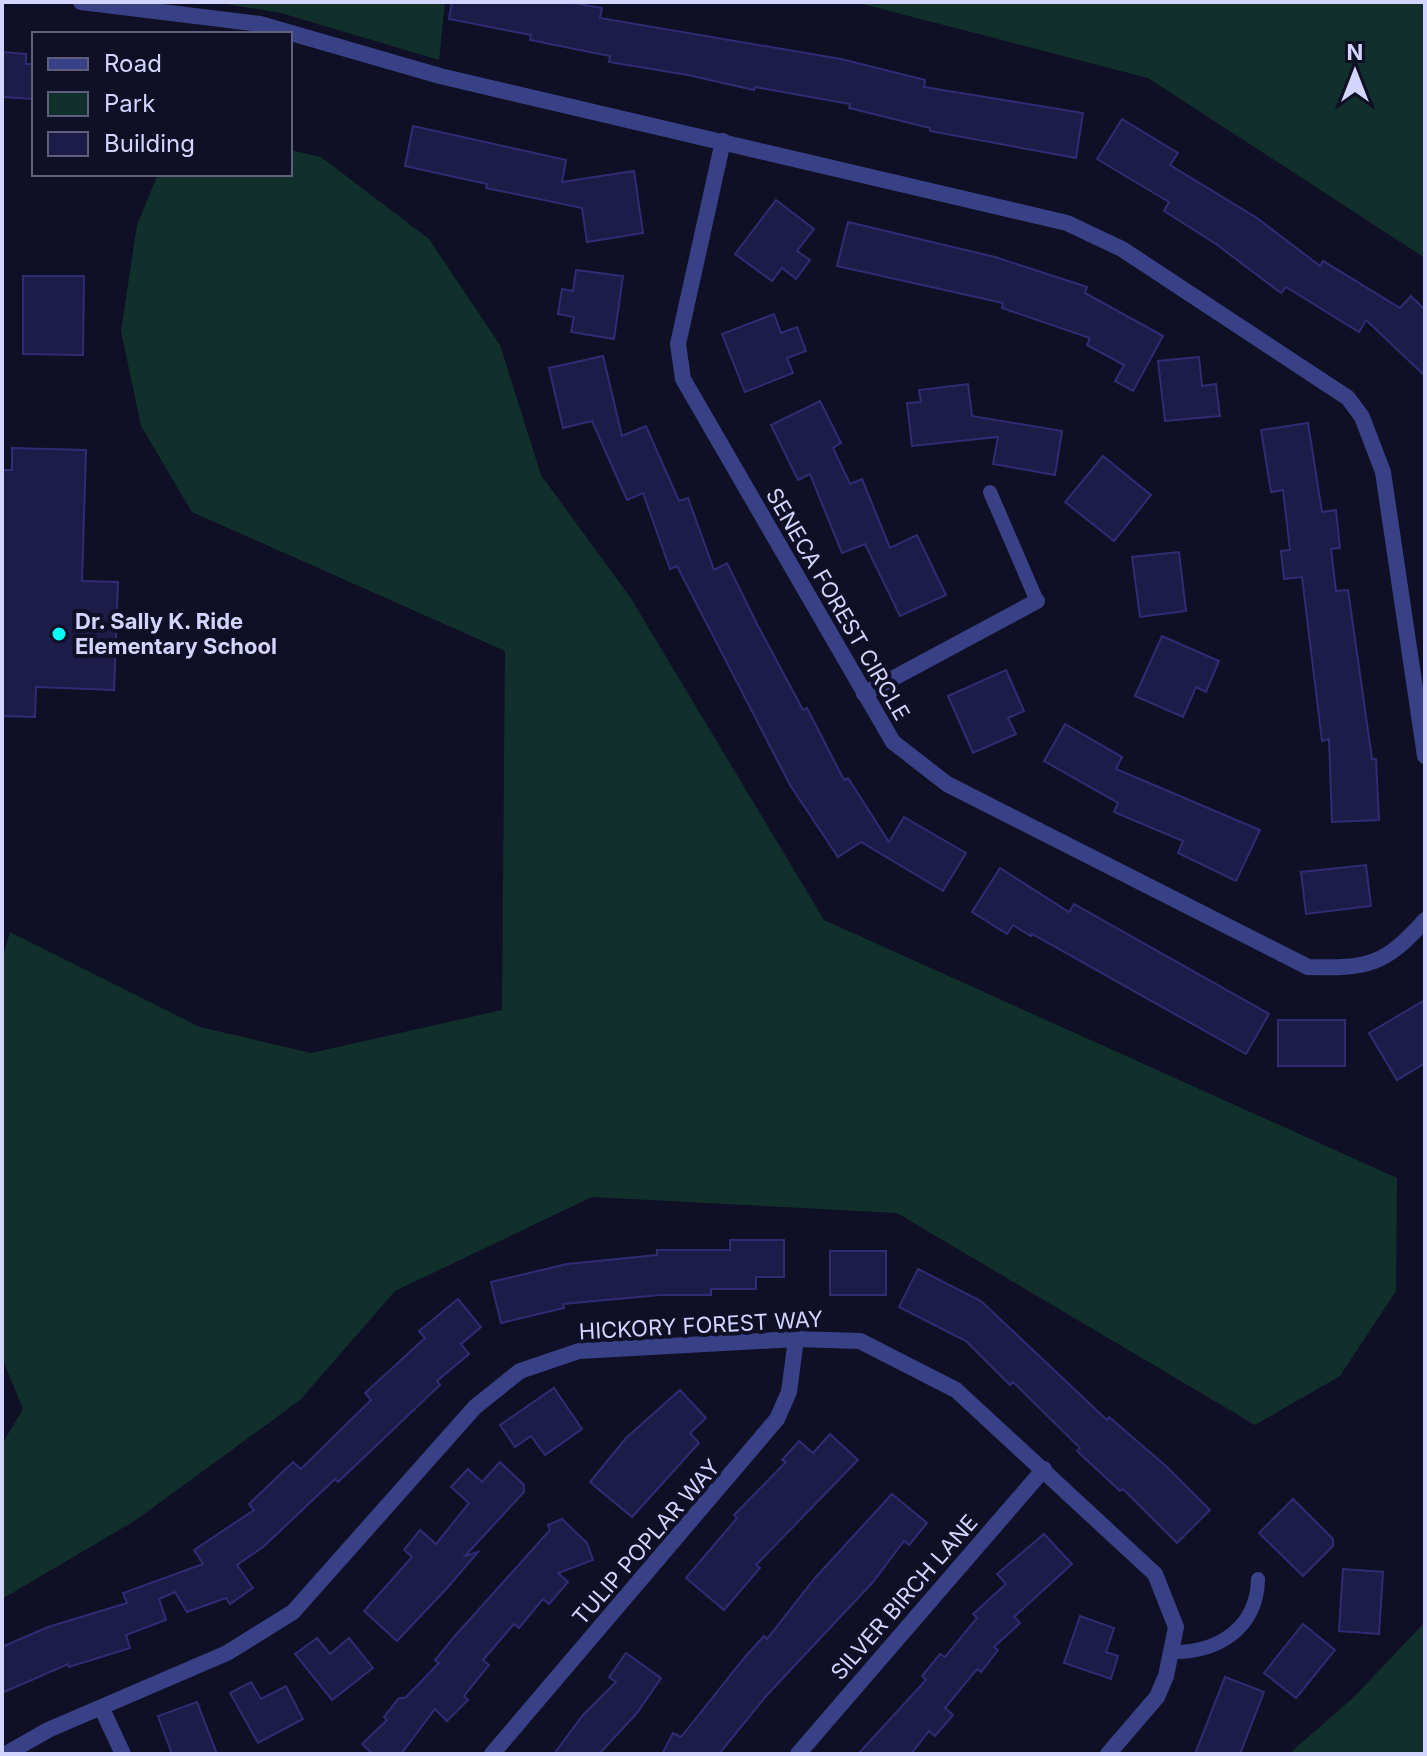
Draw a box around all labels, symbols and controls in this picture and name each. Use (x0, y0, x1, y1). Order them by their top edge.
legend (32, 32, 292, 176)
north arrow (1315, 32, 1395, 112)
text: N (1347, 39, 1363, 65)
text: Road (104, 49, 162, 78)
text: Park (104, 89, 155, 118)
text: Building (104, 129, 195, 158)
street label: SENECA FOREST CIRCLE (761, 483, 915, 725)
place label: Dr. Sally K. Ride Elementary School (75, 608, 277, 659)
marker: Dr. Sally K. Ride Elementary School (50, 625, 68, 643)
street label: HICKORY FOREST WAY (578, 1306, 824, 1344)
street label: TULIP POPLAR WAY (567, 1454, 725, 1630)
street label: SILVER BIRCH LANE (825, 1509, 983, 1685)

